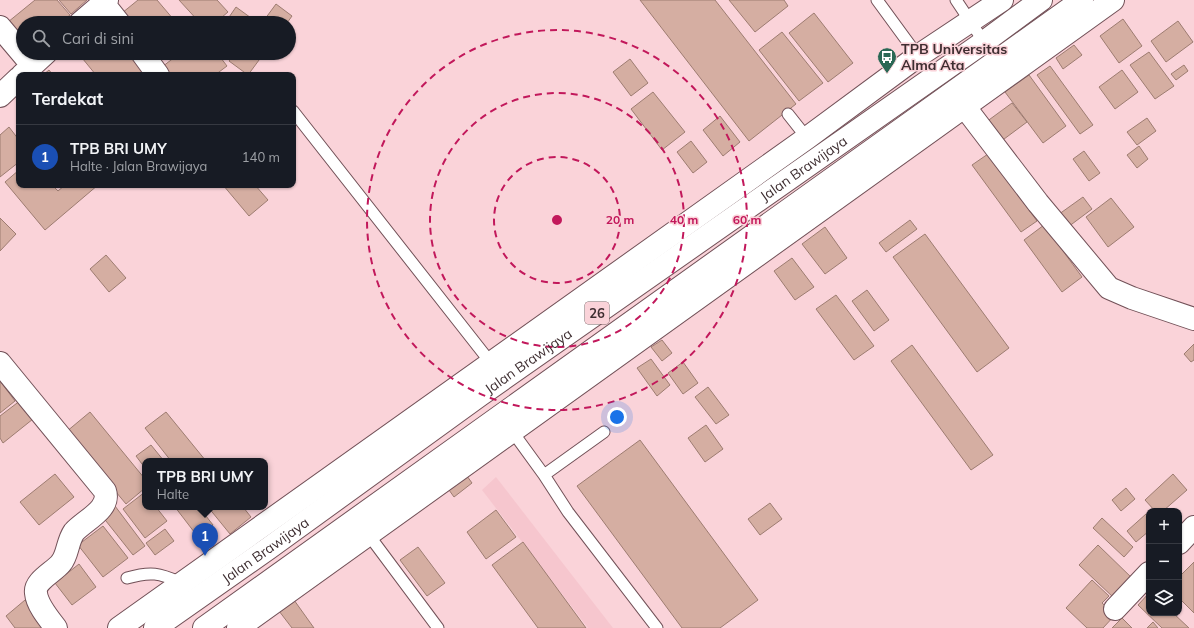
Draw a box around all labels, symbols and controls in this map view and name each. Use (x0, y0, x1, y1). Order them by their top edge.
search box (16, 16, 296, 60)
icon: search (30, 27, 52, 49)
text: Cari di sini (62, 29, 134, 48)
place label: TPB Universitas Alma Ata (901, 40, 1007, 74)
bus stop icon: TPB Universitas Alma Ata (876, 46, 898, 74)
text: Terdekat (32, 88, 103, 109)
street label: Jalan Brawijaya (757, 132, 851, 205)
text: TPB BRI UMY (70, 139, 167, 158)
text: 1 (41, 149, 49, 165)
text: 140 m (242, 149, 280, 165)
text: Halte · Jalan Brawijaya (70, 158, 207, 174)
text: 20 m (606, 212, 634, 227)
text: 40 m (670, 212, 698, 227)
text: 60 m (733, 212, 761, 227)
centre of rings (550, 213, 564, 227)
road number: 26 (585, 302, 609, 324)
street label: Jalan Brawijaya (481, 324, 576, 398)
your location (607, 407, 627, 427)
popup (142, 458, 268, 510)
text: TPB BRI UMY (157, 467, 253, 486)
text: Halte (157, 486, 189, 502)
map controls (1146, 508, 1182, 616)
button: + (1146, 508, 1182, 544)
street label: Jalan Brawijaya (218, 513, 312, 587)
pin: 1 (192, 523, 218, 556)
button: − (1146, 544, 1182, 580)
button: layers (1146, 580, 1182, 616)

